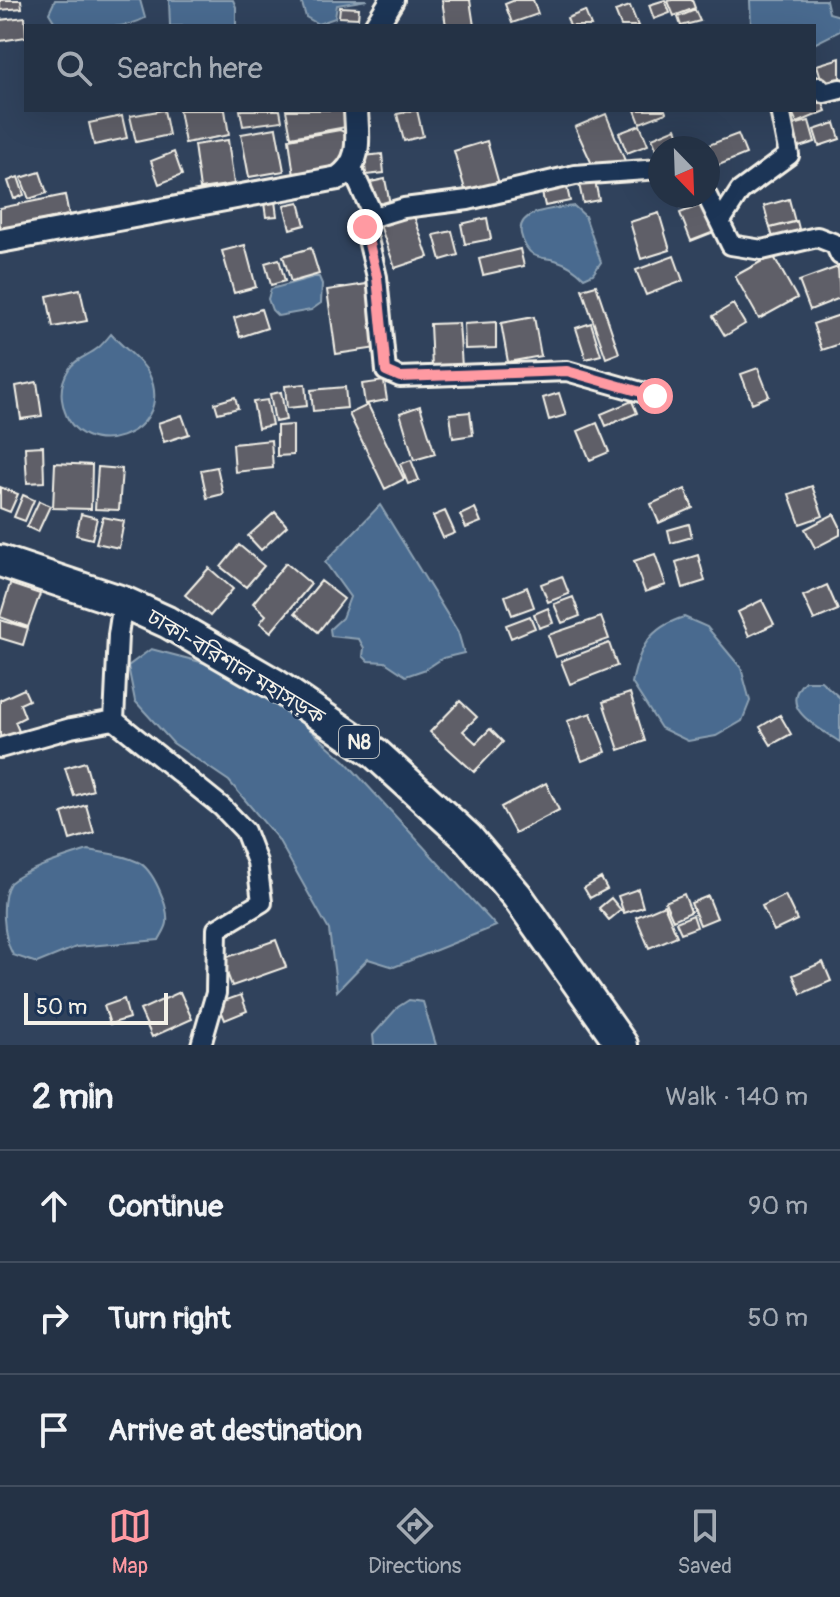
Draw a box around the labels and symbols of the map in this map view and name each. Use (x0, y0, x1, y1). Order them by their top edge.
north arrow (648, 136, 720, 208)
route end (347, 209, 383, 245)
route start (637, 378, 673, 414)
street label: ঢাকা-বরিশাল মহাসড়ক (141, 602, 330, 731)
road number: N8 (339, 726, 379, 758)
scale bar (24, 989, 168, 1025)

